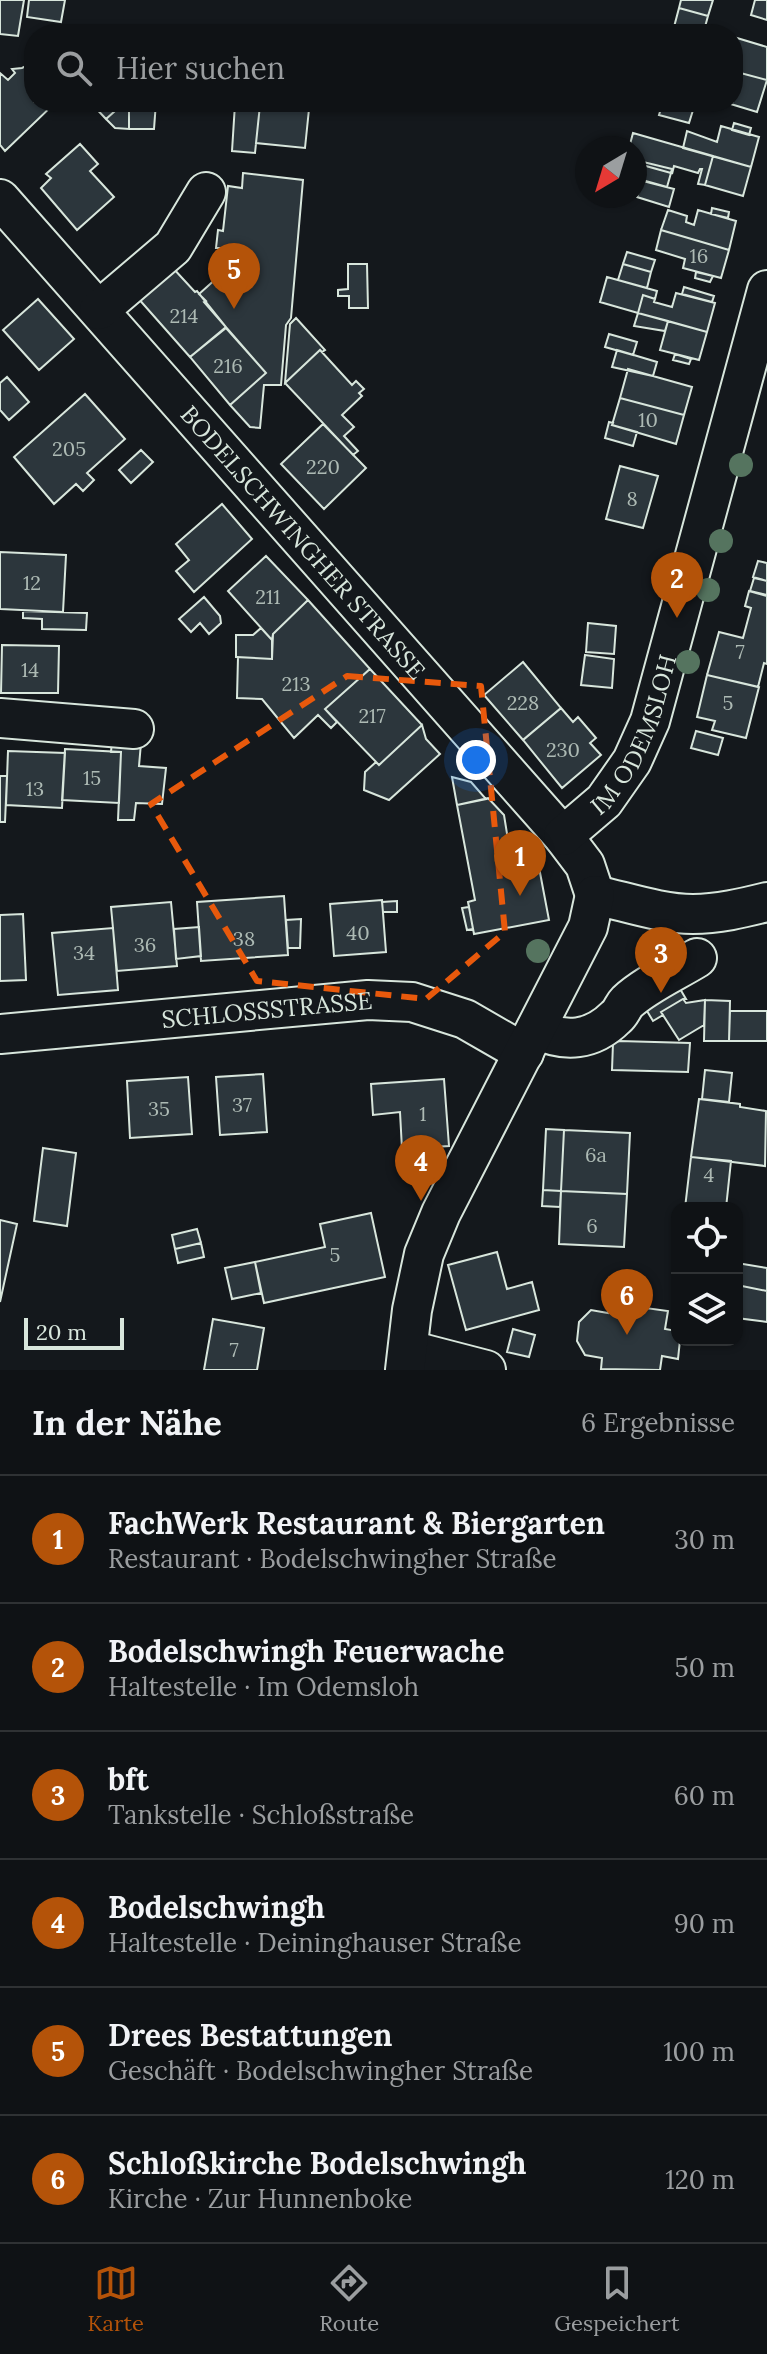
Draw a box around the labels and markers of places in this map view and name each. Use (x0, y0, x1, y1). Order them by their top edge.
pin: 5 (208, 243, 260, 309)
pin: 2 (651, 552, 703, 618)
pin: 1 (494, 830, 546, 896)
pin: 3 (635, 927, 687, 993)
pin: 4 (395, 1135, 447, 1201)
pin: 6 (601, 1269, 653, 1335)

